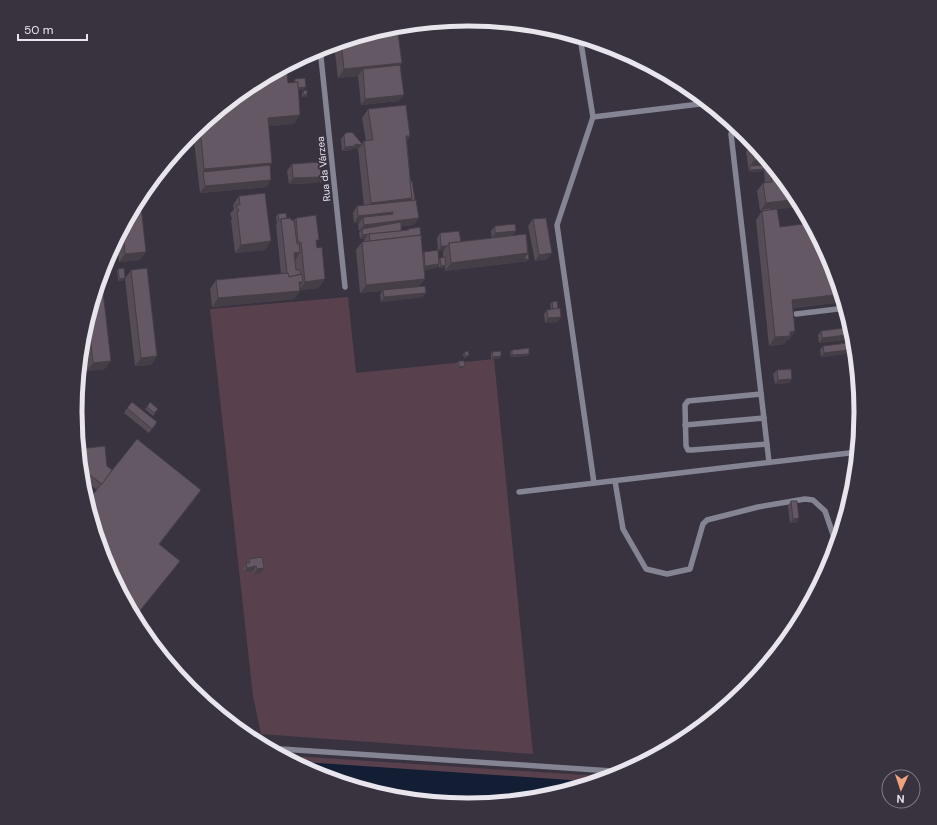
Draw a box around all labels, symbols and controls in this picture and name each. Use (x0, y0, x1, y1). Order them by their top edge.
scale bar (18, 16, 87, 42)
text: 50 m (24, 22, 53, 38)
street label: Rua da Várzea (314, 136, 333, 202)
north arrow (881, 769, 921, 809)
text: N (896, 792, 905, 806)

